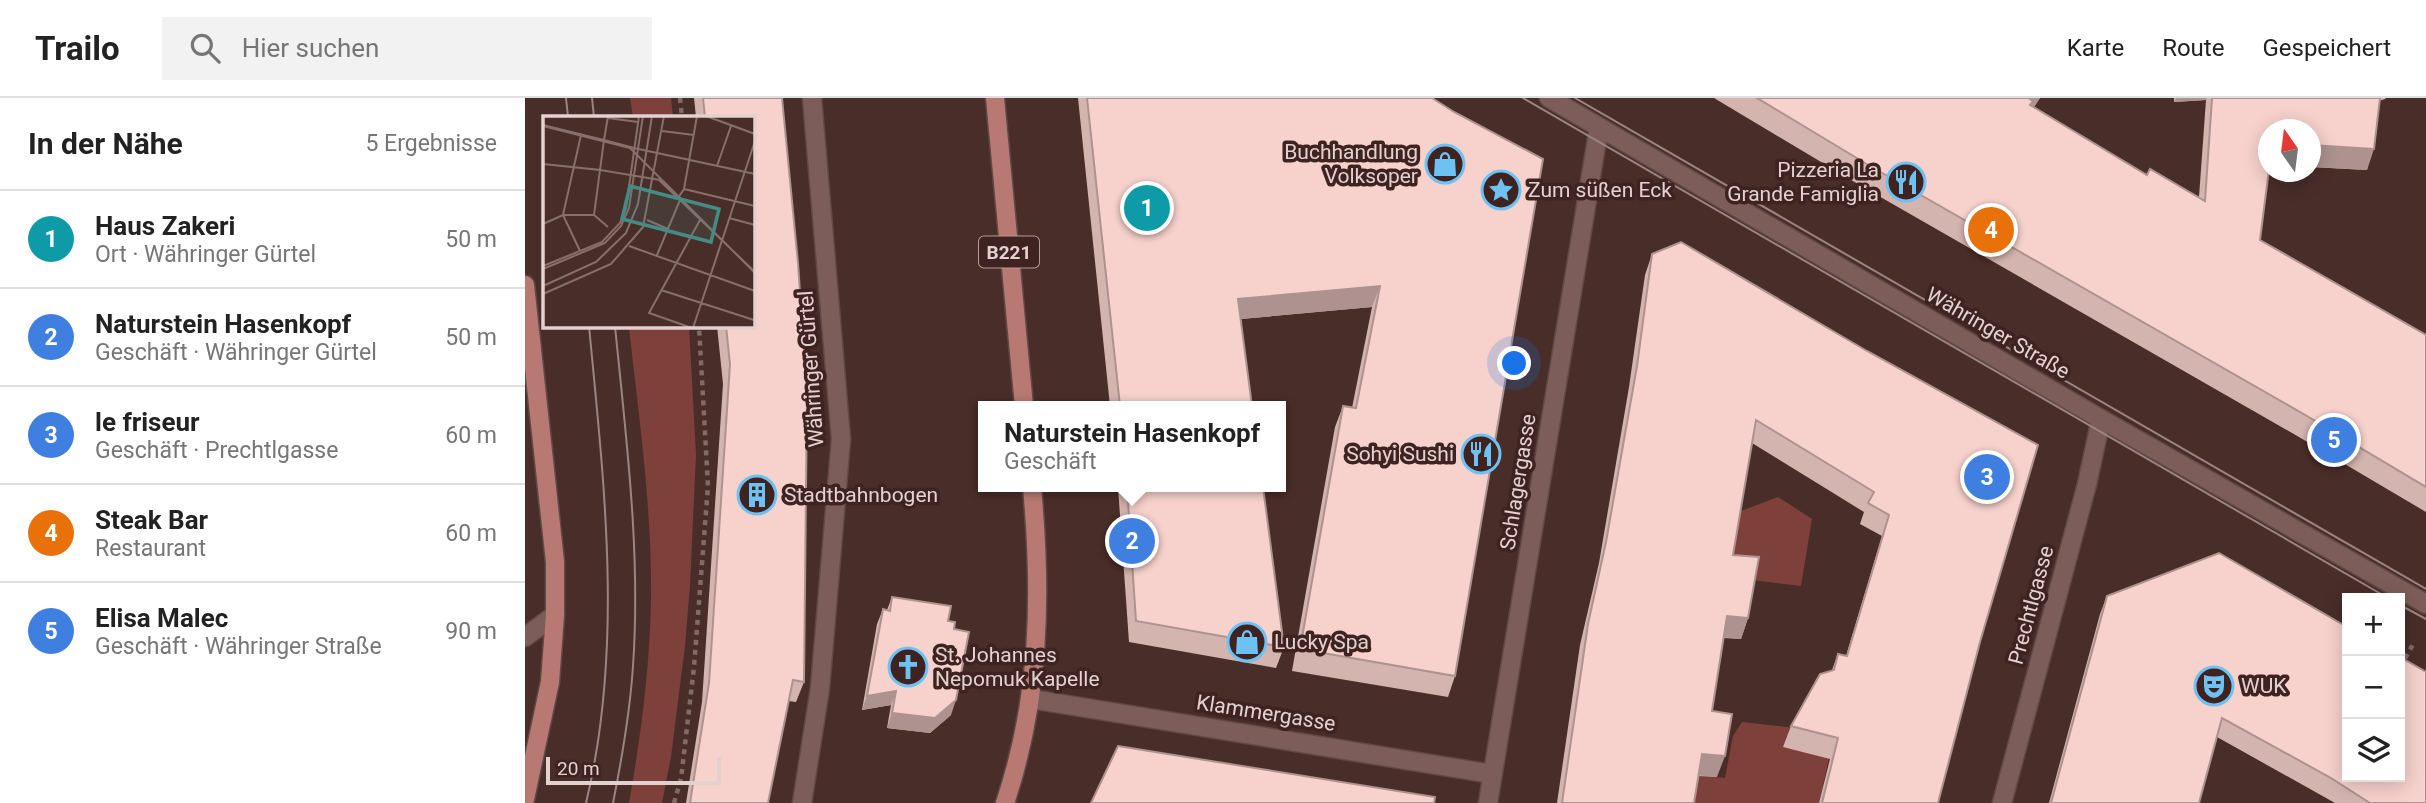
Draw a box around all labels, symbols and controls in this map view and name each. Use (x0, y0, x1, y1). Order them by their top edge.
search box (162, 17, 652, 80)
text: Trailo (35, 29, 120, 68)
icon: search (186, 29, 224, 67)
text: Hier suchen (242, 33, 379, 63)
text: Karte (2067, 34, 2124, 62)
text: Route (2162, 34, 2224, 62)
text: Gespeichert (2262, 34, 2391, 62)
inset map (543, 116, 754, 327)
north arrow (2258, 119, 2321, 182)
text: In der Nähe (28, 126, 183, 161)
text: 5 Ergebnisse (365, 130, 497, 157)
place label: Buchhandlung Volksoper (1284, 140, 1418, 188)
shop icon: Buchhandlung Volksoper (1424, 143, 1466, 185)
place label: Pizzeria La Grande Famiglia (1727, 158, 1879, 206)
restaurant icon: Pizzeria La Grande Famiglia (1885, 161, 1927, 203)
place icon: Zum süßen Eck (1480, 169, 1522, 211)
place label: Zum süßen Eck (1528, 178, 1672, 202)
pin: 1 (1124, 182, 1170, 234)
pin: 4 (1968, 204, 2014, 256)
text: Haus Zakeri (95, 211, 235, 241)
text: 1 (44, 226, 58, 253)
text: 50 m (445, 226, 497, 253)
road number: B221 (979, 236, 1039, 268)
text: Ort · Währinger Gürtel (95, 241, 316, 268)
street label: Währinger Straße (1922, 282, 2074, 384)
street label: Währinger Gürtel (794, 290, 828, 448)
text: Naturstein Hasenkopf (95, 309, 351, 339)
text: 2 (44, 324, 58, 351)
text: 50 m (445, 324, 497, 351)
text: Geschäft · Währinger Gürtel (95, 339, 377, 366)
your location (1497, 346, 1531, 380)
popup (978, 401, 1286, 492)
text: le friseur (95, 407, 200, 437)
street label: Schlagergasse (1495, 412, 1541, 552)
pin: 5 (2311, 414, 2357, 466)
text: Naturstein Hasenkopf (1004, 418, 1260, 448)
text: 3 (44, 422, 58, 449)
text: 60 m (445, 422, 497, 449)
restaurant icon: Sohyi Sushi (1460, 433, 1502, 475)
text: Geschäft · Prechtlgasse (95, 437, 338, 464)
place label: Sohyi Sushi (1346, 442, 1454, 466)
text: Geschäft (1004, 448, 1096, 475)
pin: 3 (1964, 451, 2010, 503)
building icon: Stadtbahnbogen (736, 474, 778, 516)
place label: Stadtbahnbogen (784, 483, 938, 507)
text: Steak Bar (95, 505, 208, 535)
pin: 2 (1109, 515, 1155, 567)
text: 4 (44, 520, 58, 547)
text: 60 m (445, 520, 497, 547)
text: Restaurant (95, 535, 206, 562)
street label: Prechtlgasse (2004, 543, 2058, 667)
map controls (2342, 593, 2405, 782)
button: + (2342, 593, 2405, 656)
text: Elisa Malec (95, 603, 228, 633)
text: 5 (44, 618, 58, 645)
text: 90 m (445, 618, 497, 645)
shop icon: Lucky Spa (1226, 621, 1268, 663)
place label: Lucky Spa (1274, 630, 1369, 654)
text: Geschäft · Währinger Straße (95, 633, 382, 660)
place label: St. Johannes Nepomuk Kapelle (935, 643, 1100, 691)
church icon: St. Johannes Nepomuk Kapelle (887, 646, 929, 688)
button: − (2342, 656, 2405, 719)
theatre icon: WUK (2193, 665, 2235, 707)
place label: WUK (2241, 674, 2287, 698)
street label: Klammergasse (1195, 690, 1337, 736)
button: layers (2342, 719, 2405, 782)
scale bar (546, 754, 721, 786)
text: 20 m (557, 757, 600, 780)

